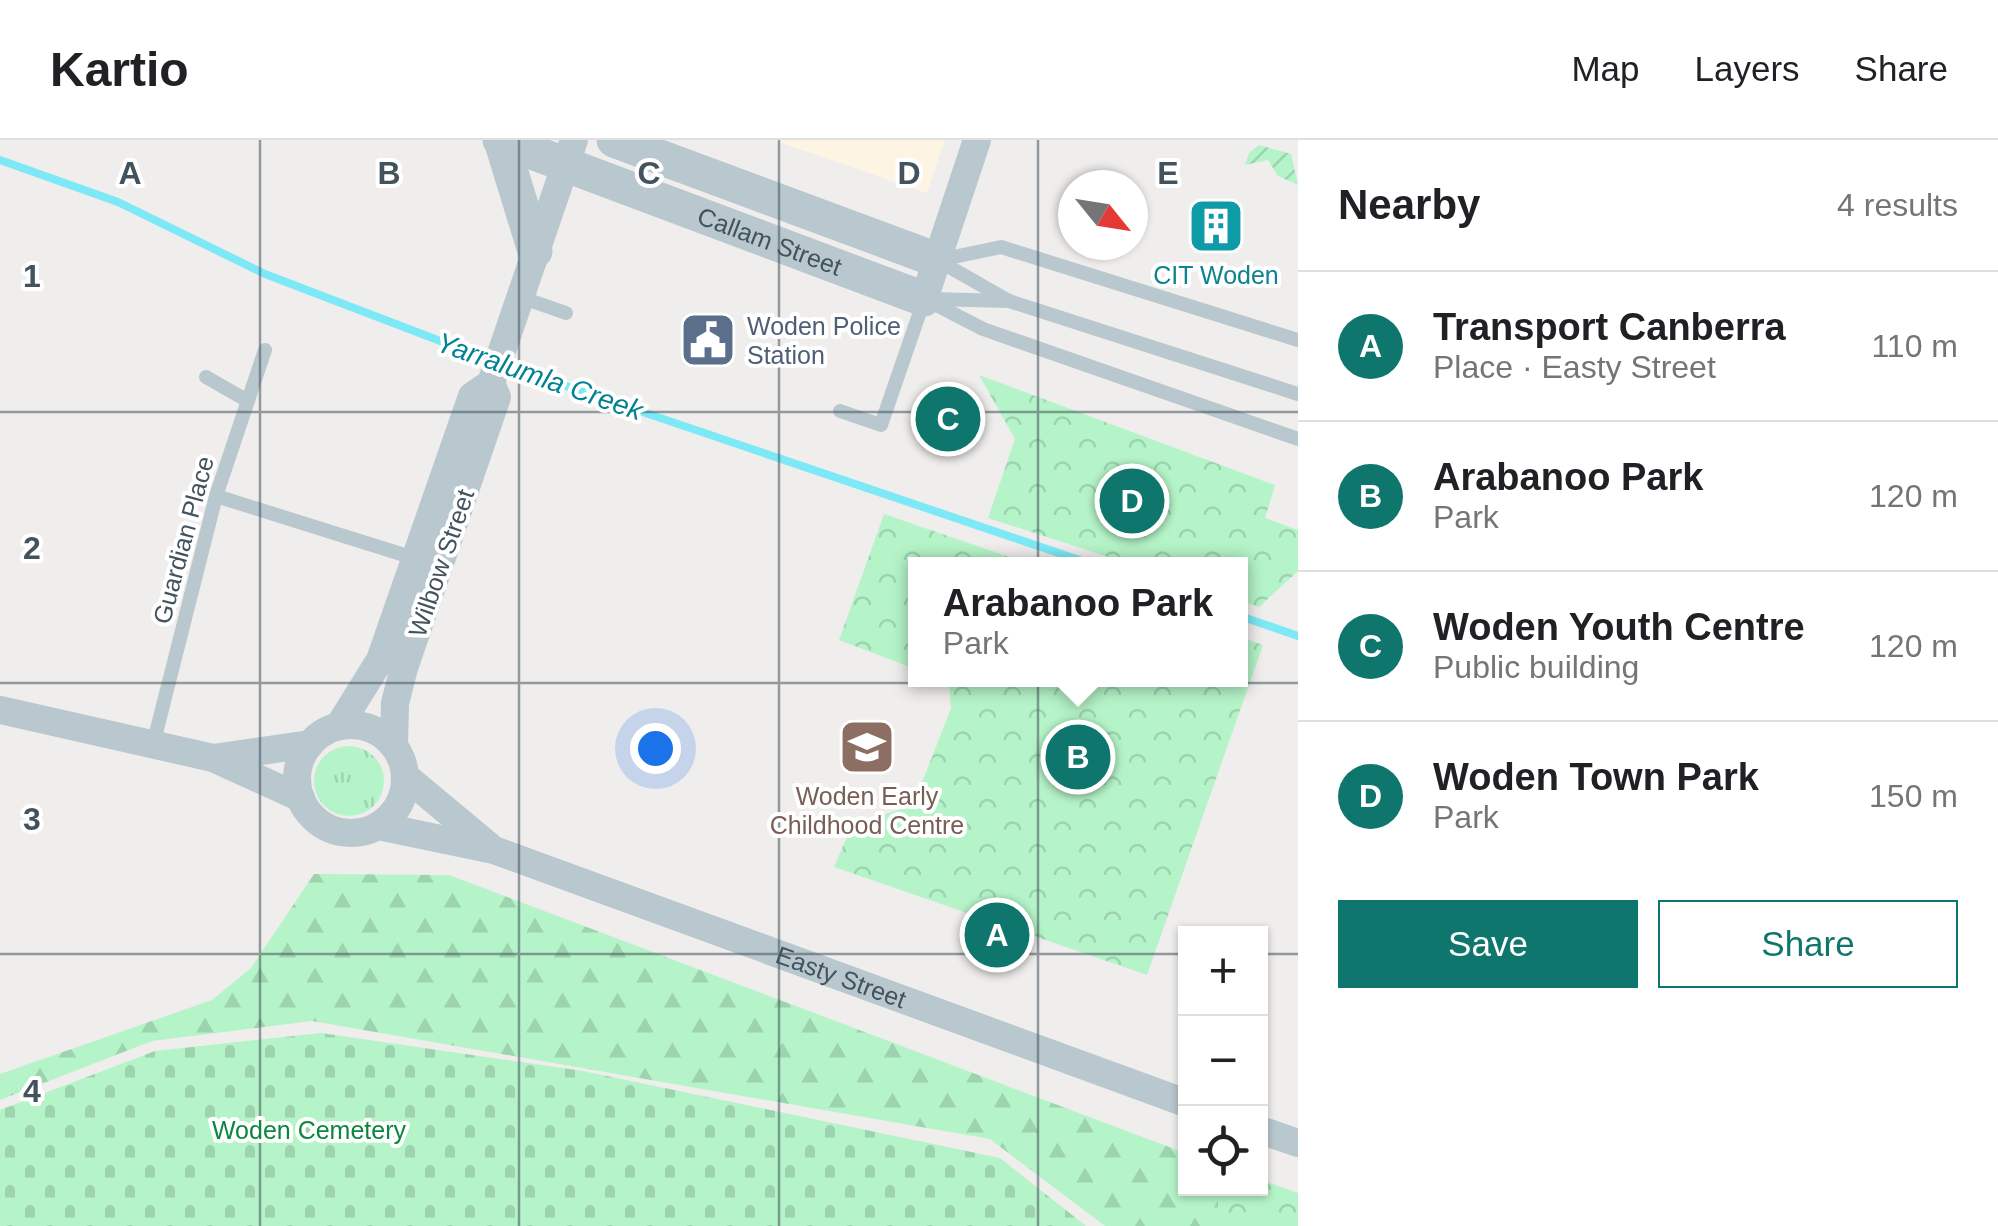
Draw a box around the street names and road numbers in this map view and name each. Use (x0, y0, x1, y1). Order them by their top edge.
street label: Callam Street (694, 201, 846, 281)
street label: Guardian Place (147, 453, 219, 627)
street label: Wilbow Street (403, 485, 479, 640)
street label: Easty Street (772, 940, 910, 1013)

